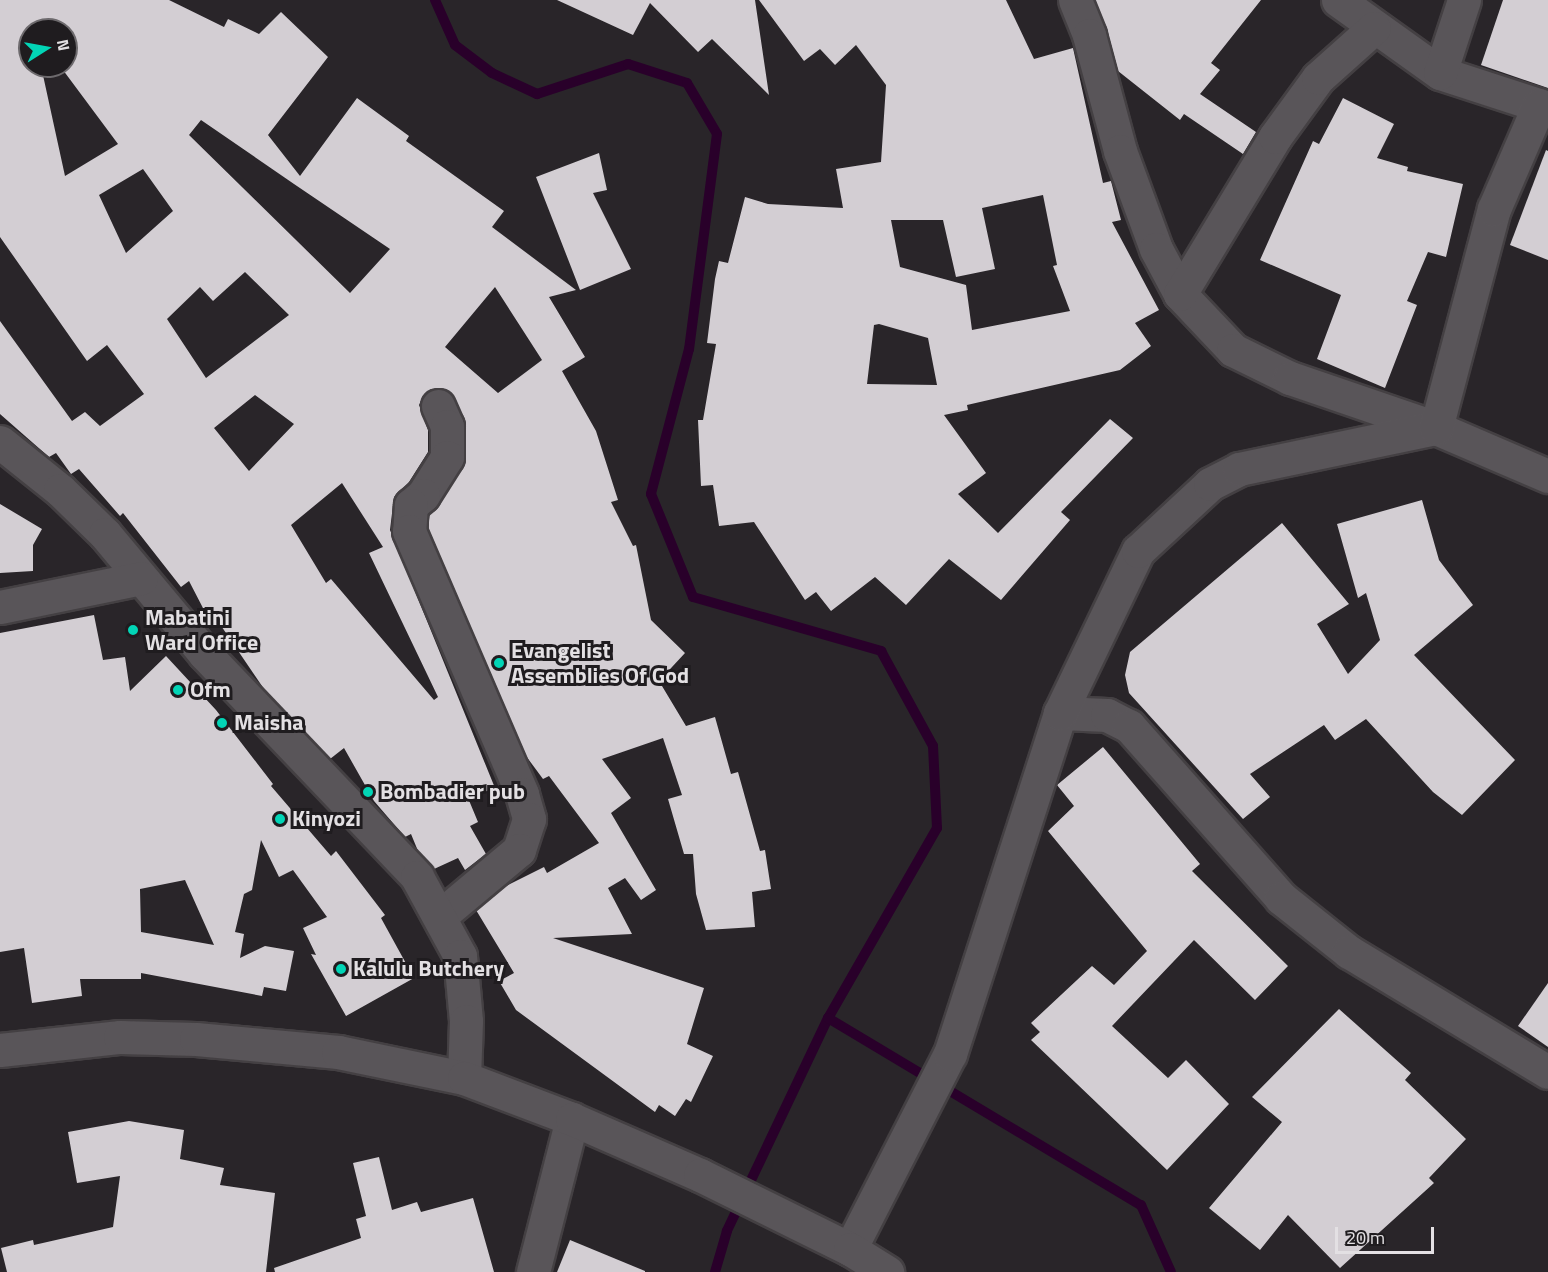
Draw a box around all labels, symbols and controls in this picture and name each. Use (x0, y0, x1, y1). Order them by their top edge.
north arrow (18, 18, 78, 78)
text: N (51, 37, 77, 53)
place label: Mabatini Ward Office (145, 604, 258, 656)
marker: Mabatini Ward Office (126, 623, 140, 637)
place label: Evangelist Assemblies Of God (511, 637, 689, 688)
marker: Evangelist Assemblies Of God (492, 656, 506, 670)
place label: Ofm (190, 677, 231, 703)
marker: Ofm (171, 683, 185, 697)
place label: Maisha (234, 710, 304, 736)
marker: Maisha (215, 716, 229, 730)
place label: Bombadier pub (380, 779, 525, 805)
marker: Bombadier pub (361, 785, 375, 799)
place label: Kinyozi (292, 806, 361, 832)
marker: Kinyozi (273, 812, 287, 826)
place label: Kalulu Butchery (353, 956, 504, 982)
marker: Kalulu Butchery (334, 962, 348, 976)
scale bar (1338, 1215, 1437, 1253)
text: 20 m (1346, 1224, 1385, 1251)

